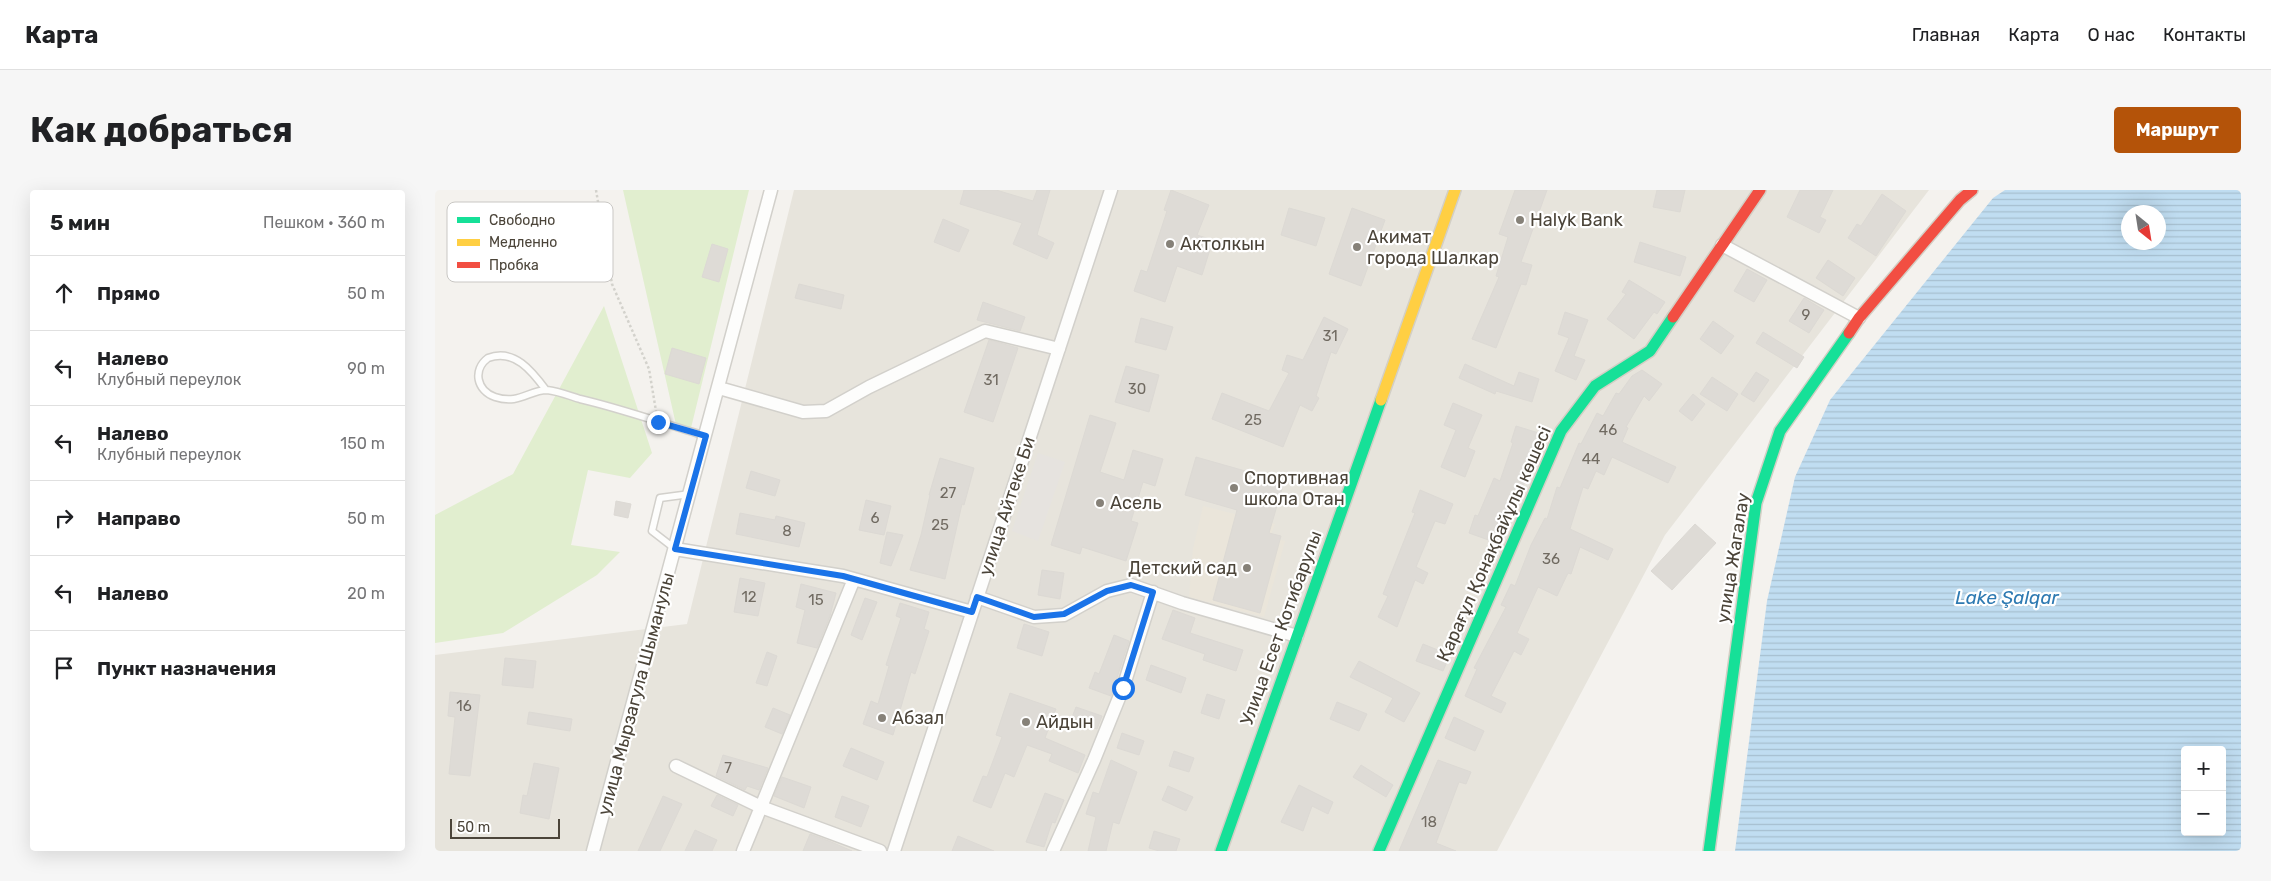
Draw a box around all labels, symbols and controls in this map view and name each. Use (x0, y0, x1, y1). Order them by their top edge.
text: Карта (25, 21, 98, 49)
text: Главная (1912, 24, 1980, 46)
text: Карта (2008, 24, 2060, 46)
text: О нас (2088, 24, 2135, 46)
text: Контакты (2163, 24, 2246, 46)
button: Маршрут (2114, 107, 2241, 153)
text: Как добраться (30, 109, 293, 151)
legend (447, 202, 613, 282)
north arrow (2121, 205, 2166, 250)
place label: Halyk Bank (1530, 209, 1623, 231)
text: 5 мин (50, 210, 110, 235)
text: Свободно (489, 212, 555, 229)
text: Пешком · 360 m (263, 213, 385, 232)
marker: Halyk Bank (1514, 214, 1526, 226)
place label: Акимат города Шалкар (1367, 226, 1499, 269)
place label: Актолкын (1180, 233, 1265, 255)
text: Медленно (489, 234, 557, 251)
marker: Актолкын (1164, 238, 1176, 250)
marker: Акимат города Шалкар (1351, 241, 1363, 253)
text: Пробка (489, 257, 539, 274)
icon: ahead (50, 279, 78, 307)
text: Прямо (97, 282, 160, 305)
text: 50 m (347, 284, 385, 303)
house number: 9 (1802, 306, 1811, 324)
house number: 31 (1322, 327, 1338, 345)
text: Налево (97, 347, 169, 370)
icon: left (50, 354, 78, 382)
text: 90 m (347, 359, 385, 378)
text: Клубный переулок (97, 370, 241, 389)
house number: 31 (983, 371, 999, 389)
house number: 30 (1128, 380, 1146, 398)
route end (647, 411, 670, 434)
house number: 25 (1244, 411, 1262, 429)
house number: 46 (1599, 421, 1617, 439)
text: Налево (97, 422, 169, 445)
street label: Қарағұл Қонақбайұлы көшесі (1432, 423, 1556, 665)
icon: left (50, 429, 78, 457)
text: 150 m (340, 434, 385, 453)
street label: улица Айтеке Би (974, 434, 1040, 578)
text: Клубный переулок (97, 445, 241, 464)
house number: 44 (1582, 450, 1600, 468)
place label: Спортивная школа Отан (1244, 467, 1349, 510)
marker: Спортивная школа Отан (1228, 482, 1240, 494)
house number: 27 (940, 484, 957, 502)
street label: улица Жагалау (1712, 491, 1754, 625)
place label: Асель (1110, 492, 1161, 514)
marker: Асель (1094, 497, 1106, 509)
icon: right (50, 504, 78, 532)
text: Направо (97, 507, 181, 530)
text: 50 m (347, 509, 385, 528)
house number: 6 (870, 509, 880, 527)
house number: 25 (931, 516, 949, 534)
house number: 8 (782, 522, 792, 540)
street label: Улица Есет Котибарулы (1236, 528, 1326, 728)
house number: 36 (1542, 550, 1560, 568)
place label: Детский сад (1128, 557, 1237, 579)
marker: Детский сад (1241, 562, 1253, 574)
street label: улица Мырзагула Шыманулы (593, 570, 679, 818)
icon: left (50, 579, 78, 607)
text: Налево (97, 582, 169, 605)
text: 20 m (347, 584, 385, 603)
water label: Lake Şalqar (1955, 586, 2060, 609)
house number: 12 (741, 588, 757, 606)
house number: 15 (808, 591, 824, 609)
icon: arrive (50, 654, 78, 682)
text: Пункт назначения (97, 657, 276, 680)
route start (1112, 677, 1135, 700)
house number: 16 (456, 697, 472, 715)
place label: Абзал (892, 707, 944, 729)
place label: Айдын (1036, 711, 1094, 733)
marker: Абзал (876, 712, 888, 724)
marker: Айдын (1020, 716, 1032, 728)
map controls (2181, 746, 2226, 836)
button: + (2181, 746, 2226, 791)
house number: 7 (724, 759, 732, 777)
button: − (2181, 791, 2226, 836)
house number: 18 (1421, 813, 1437, 831)
scale bar (450, 816, 560, 839)
text: 50 m (457, 819, 490, 836)

